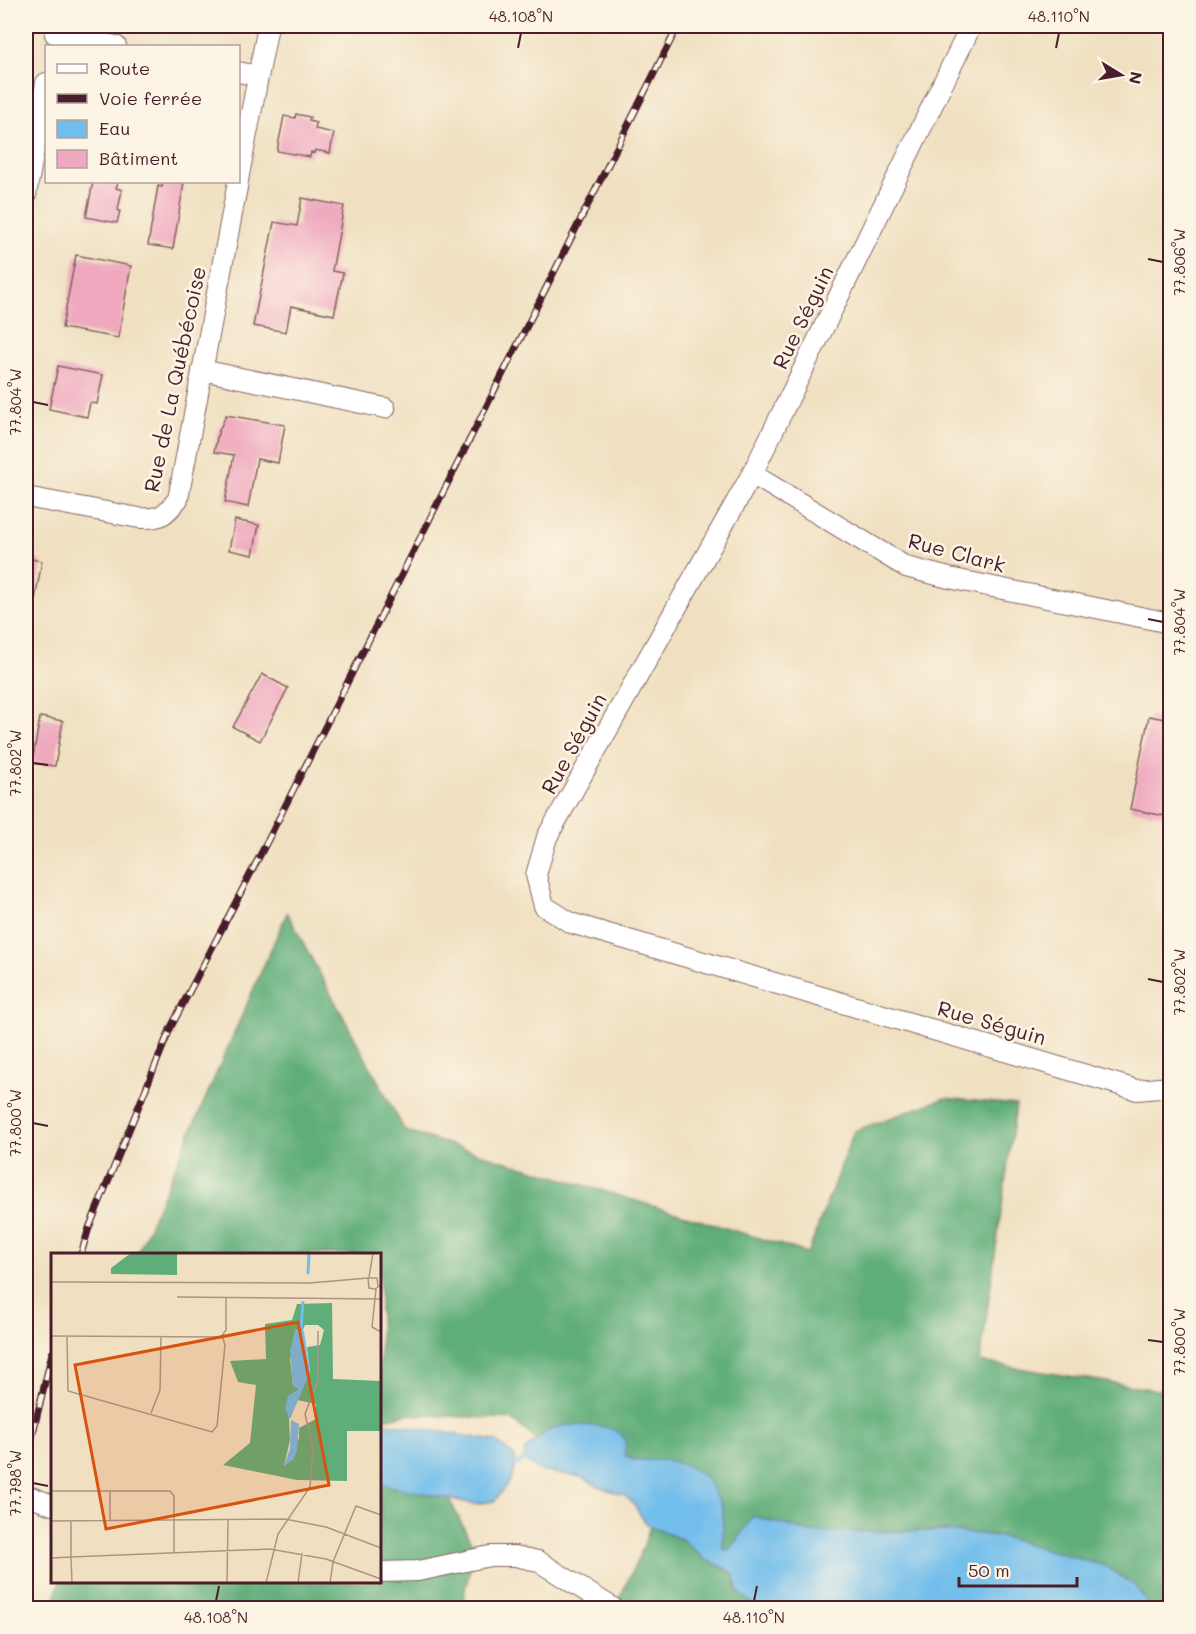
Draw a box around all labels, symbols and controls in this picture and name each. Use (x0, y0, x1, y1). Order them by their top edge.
text: 48.108°N (489, 6, 553, 26)
text: 48.110°N (1028, 6, 1090, 26)
legend (45, 45, 240, 183)
north arrow (1091, 45, 1151, 105)
text: Route (99, 56, 150, 80)
text: N (1125, 70, 1148, 86)
text: Voie ferrée (99, 86, 202, 110)
text: Eau (99, 116, 130, 140)
text: Bâtiment (99, 146, 178, 170)
text: 77.806°W (1169, 228, 1189, 296)
street label: Rue Séguin (765, 261, 839, 373)
street label: Rue de La Québécoise (137, 264, 211, 494)
text: 77.804°W (5, 368, 25, 436)
street label: Rue Clark (905, 526, 1009, 578)
text: 77.804°W (1169, 588, 1189, 656)
street label: Rue Séguin (534, 688, 612, 798)
text: 77.802°W (5, 730, 25, 796)
text: 77.802°W (1169, 949, 1189, 1015)
street label: Rue Séguin (935, 994, 1049, 1050)
text: 77.800°W (5, 1089, 25, 1157)
inset map (51, 1253, 381, 1583)
text: 77.800°W (1169, 1308, 1189, 1376)
text: 77.798°W (5, 1450, 25, 1516)
scale bar (959, 1550, 1078, 1588)
text: 50 m (968, 1558, 1010, 1582)
text: 48.108°N (184, 1607, 248, 1627)
text: 48.110°N (723, 1607, 785, 1627)

